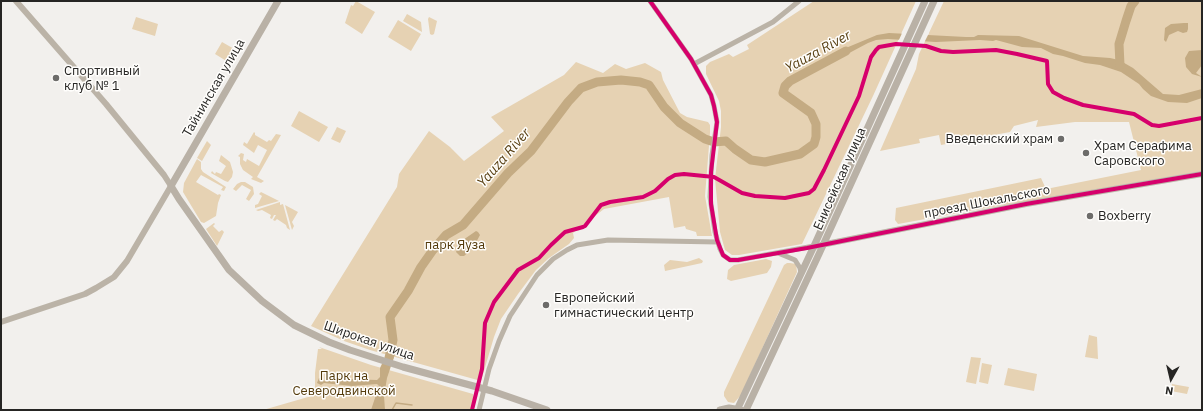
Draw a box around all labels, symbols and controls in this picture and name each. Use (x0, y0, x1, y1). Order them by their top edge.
water label: Yauza River (782, 27, 854, 77)
street label: Тайнинская улица (180, 36, 248, 140)
place label: Спортивный клуб № 1 (64, 63, 140, 94)
marker: Спортивный клуб № 1 (51, 73, 61, 83)
water label: Yauza River (474, 125, 534, 191)
street label: Енисейская улица (810, 125, 870, 233)
place label: Введенский храм (945, 131, 1053, 147)
marker: Введенский храм (1056, 134, 1066, 144)
place label: Храм Серафима Саровского (1094, 138, 1192, 169)
marker: Храм Серафима Саровского (1081, 148, 1091, 158)
street label: проезд Шокальского (923, 182, 1051, 222)
place label: Boxberry (1098, 208, 1151, 224)
marker: Boxberry (1085, 211, 1095, 221)
park label: парк Яуза (425, 237, 485, 253)
place label: Европейский гимнастический центр (554, 290, 694, 321)
marker: Европейский гимнастический центр (541, 300, 551, 310)
street label: Широкая улица (322, 318, 416, 364)
north arrow (1151, 359, 1191, 399)
park label: Парк на Северодвинской (292, 368, 396, 399)
text: N (1164, 383, 1174, 398)

